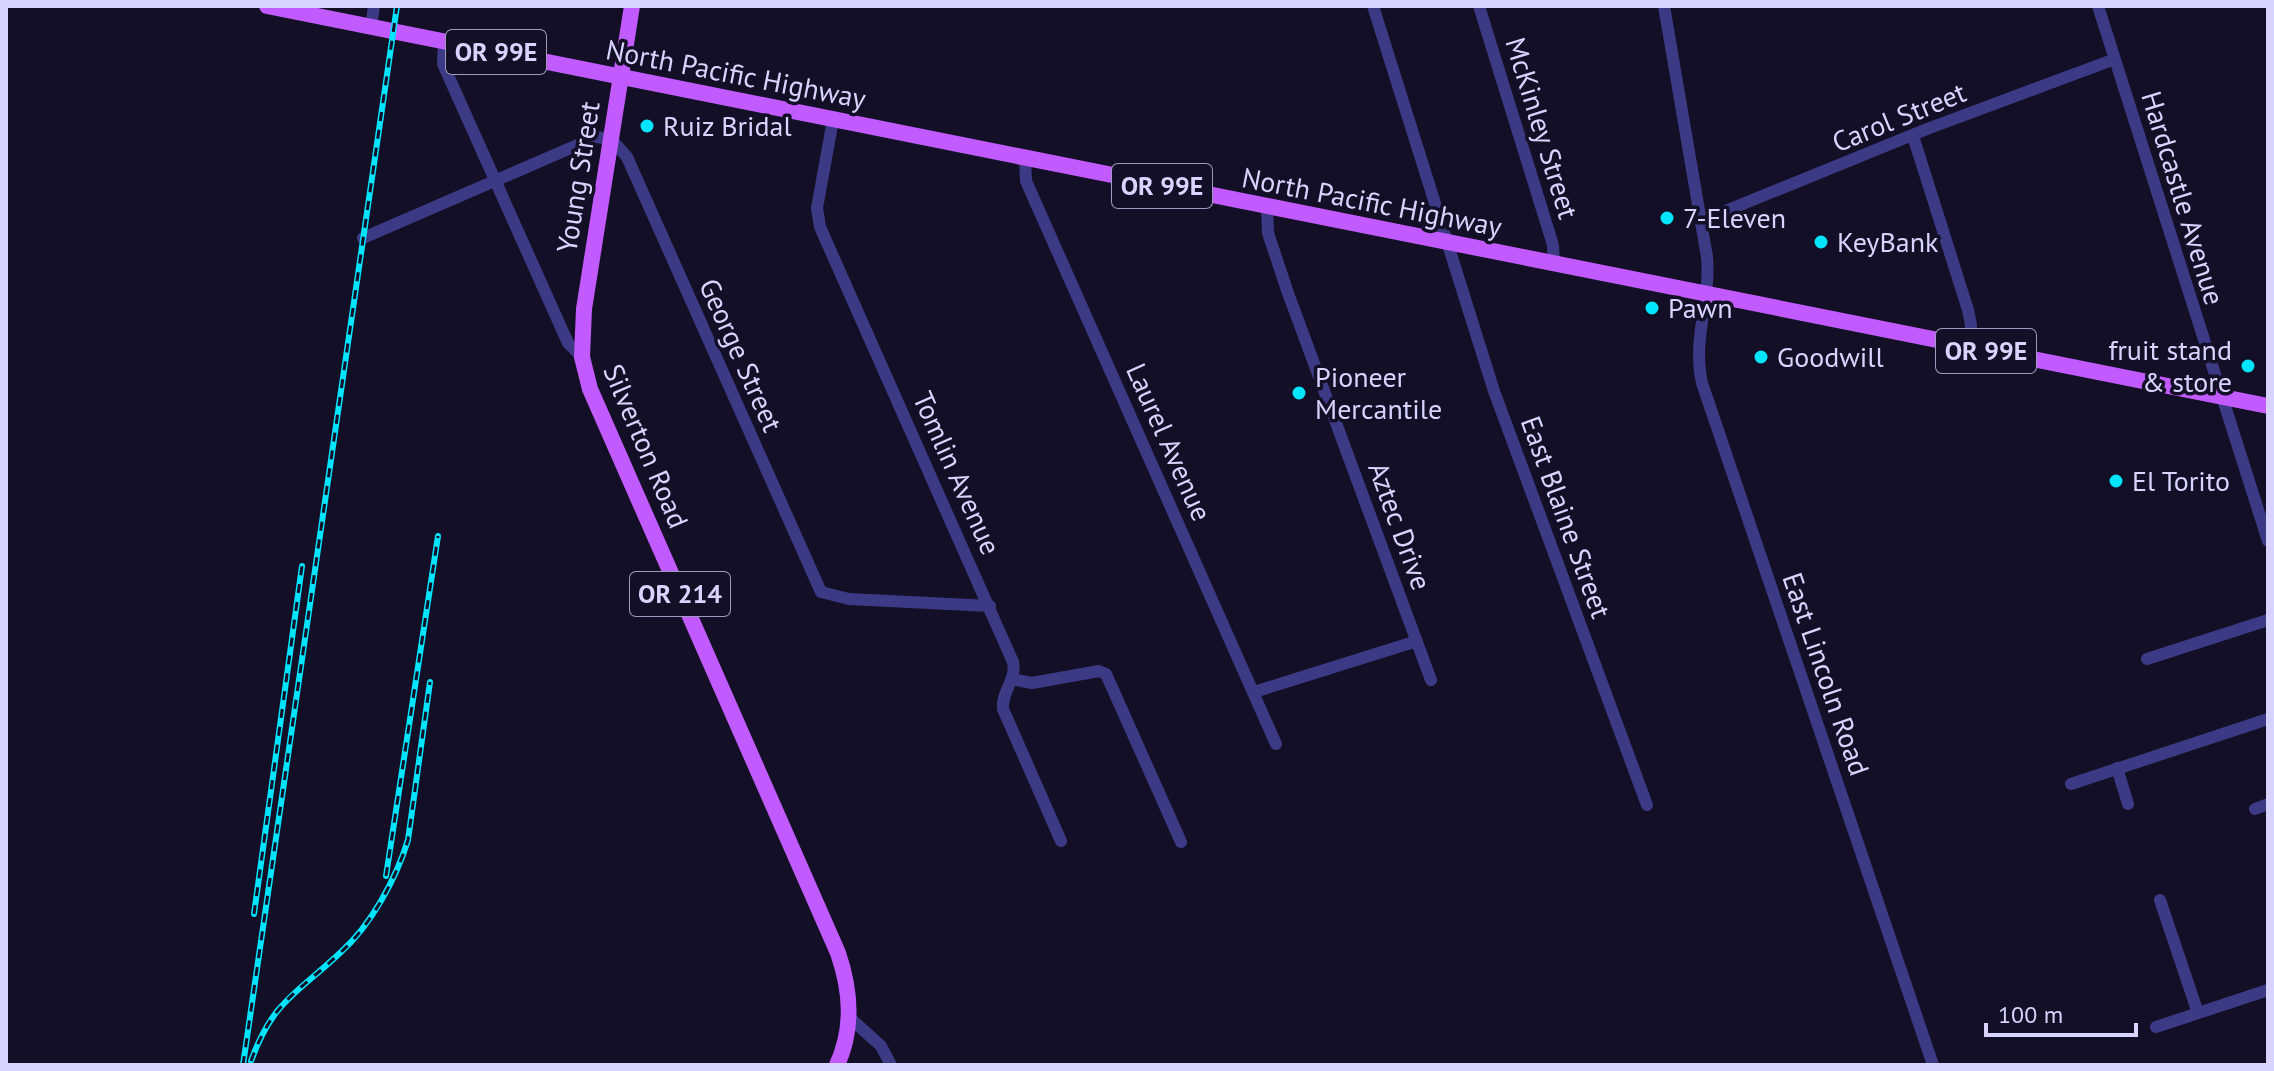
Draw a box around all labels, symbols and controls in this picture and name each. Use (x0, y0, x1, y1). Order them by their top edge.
road number: OR 99E (446, 30, 546, 74)
street label: North Pacific Highway (603, 30, 869, 117)
street label: McKinley Street (1497, 33, 1588, 223)
street label: Carol Street (1826, 73, 1972, 160)
street label: Hardcastle Avenue (2133, 87, 2234, 309)
street label: Young Street (547, 98, 608, 255)
place label: Ruiz Bridal (663, 107, 792, 144)
marker: Ruiz Bridal (638, 117, 656, 135)
street label: North Pacific Highway (1239, 158, 1505, 245)
road number: OR 99E (1112, 164, 1212, 208)
place label: 7-Eleven (1683, 199, 1786, 236)
marker: 7-Eleven (1658, 209, 1676, 227)
place label: KeyBank (1837, 223, 1939, 260)
marker: KeyBank (1812, 233, 1830, 251)
street label: George Street (691, 272, 792, 438)
place label: Pawn (1668, 289, 1732, 326)
marker: Pawn (1643, 299, 1661, 317)
road number: OR 99E (1936, 329, 2036, 373)
place label: fruit stand & store (2108, 331, 2232, 400)
place label: Goodwill (1777, 338, 1884, 375)
marker: Goodwill (1752, 348, 1770, 366)
street label: Laurel Avenue (1118, 357, 1221, 526)
marker: fruit stand & store (2239, 357, 2257, 375)
street label: Silverton Road (595, 358, 698, 533)
place label: Pioneer Mercantile (1315, 358, 1442, 427)
marker: Pioneer Mercantile (1290, 384, 1308, 402)
street label: Tomlin Avenue (905, 385, 1010, 560)
street label: East Blaine Street (1513, 411, 1620, 623)
street label: Aztec Drive (1360, 457, 1441, 595)
place label: El Torito (2132, 462, 2230, 499)
marker: El Torito (2107, 472, 2125, 490)
street label: East Lincoln Road (1774, 568, 1879, 780)
road number: OR 214 (630, 572, 730, 616)
scale bar (1986, 987, 2136, 1037)
text: 100 m (1998, 999, 2063, 1030)

